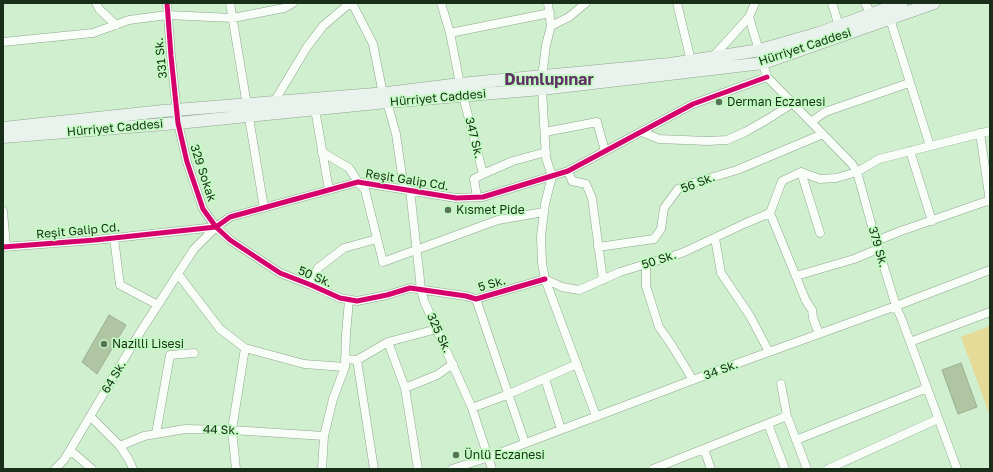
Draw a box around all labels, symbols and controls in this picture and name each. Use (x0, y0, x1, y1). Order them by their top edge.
street label: Hürriyet Caddesi (757, 25, 853, 69)
street label: 331 Sk. (152, 37, 170, 79)
district label: Dumlupınar (504, 70, 594, 90)
street label: Hürriyet Caddesi (389, 87, 487, 109)
place label: Derman Eczanesi (727, 95, 825, 109)
marker: Derman Eczanesi (714, 97, 724, 107)
street label: 347 Sk. (462, 116, 486, 160)
street label: Hürriyet Caddesi (66, 117, 164, 139)
street label: 329 Sokak (187, 143, 219, 203)
street label: Reşit Galip Cd. (364, 166, 450, 194)
street label: 56 Sk. (679, 170, 717, 196)
place label: Kısmet Pide (456, 203, 525, 217)
marker: Kısmet Pide (443, 205, 453, 215)
street label: Reşit Galip Cd. (35, 220, 121, 242)
street label: 379 Sk. (865, 225, 891, 269)
street label: 50 Sk. (640, 248, 678, 272)
street label: 50 Sk. (296, 263, 334, 291)
street label: 5 Sk. (476, 273, 508, 295)
street label: 325 Sk. (424, 311, 454, 355)
place label: Nazilli Lisesi (112, 337, 184, 351)
marker: Nazilli Lisesi (99, 339, 109, 349)
street label: 34 Sk. (702, 357, 740, 383)
street label: 64 Sk. (99, 358, 129, 396)
street label: 44 Sk. (203, 422, 239, 438)
place label: Ünlü Eczanesi (464, 448, 545, 462)
marker: Ünlü Eczanesi (451, 450, 461, 460)

